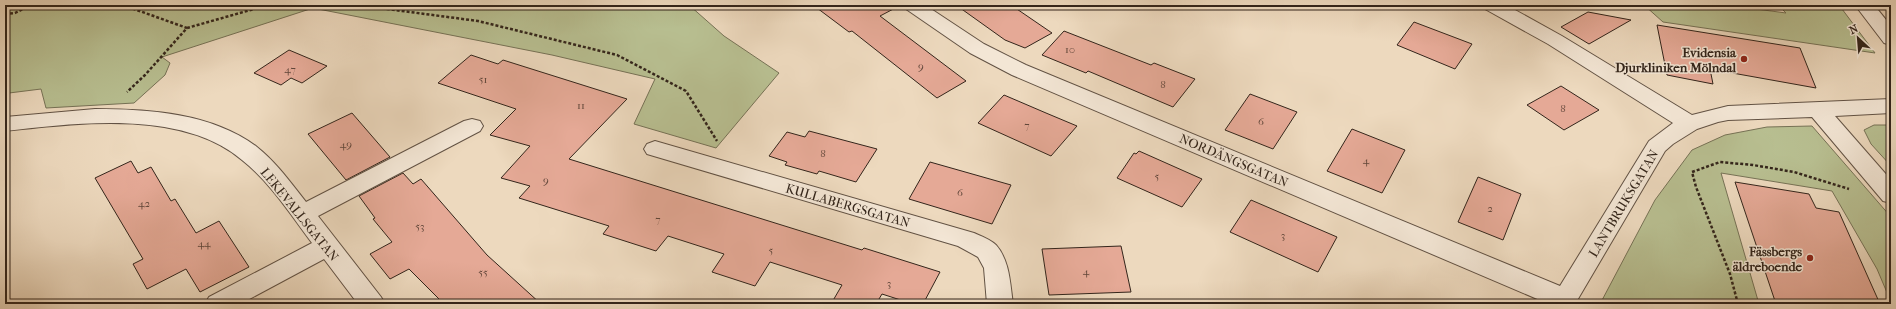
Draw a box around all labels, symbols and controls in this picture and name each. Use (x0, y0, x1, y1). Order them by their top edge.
north arrow (1838, 18, 1878, 58)
text: N (1847, 22, 1861, 37)
house number: 10 (1065, 43, 1075, 56)
place label: Evidensia Djurkliniken Mölndal (1615, 45, 1737, 75)
marker: Evidensia Djurkliniken Mölndal (1739, 54, 1749, 64)
house number: 9 (918, 60, 924, 73)
house number: 47 (284, 63, 296, 76)
house number: 51 (479, 73, 487, 86)
house number: 8 (1160, 78, 1166, 91)
house number: 11 (577, 99, 585, 112)
house number: 8 (1560, 102, 1566, 115)
house number: 6 (1258, 115, 1264, 128)
house number: 7 (1024, 119, 1030, 132)
street label: NORDÄNGSGATAN (1177, 131, 1291, 190)
house number: 49 (340, 138, 352, 151)
house number: 8 (820, 147, 826, 160)
street label: LANTBRUKSGATAN (1585, 147, 1662, 260)
house number: 4 (1363, 154, 1370, 167)
street label: LEKEVALLSGATAN (257, 165, 342, 264)
house number: 5 (1155, 170, 1160, 183)
house number: 9 (543, 174, 549, 187)
street label: KULLABERGSGATAN (784, 181, 912, 230)
house number: 6 (957, 186, 963, 199)
house number: 42 (138, 197, 150, 210)
house number: 2 (1487, 202, 1493, 215)
house number: 7 (655, 213, 661, 226)
house number: 53 (415, 220, 425, 233)
house number: 3 (1281, 229, 1285, 242)
house number: 44 (197, 237, 211, 250)
house number: 5 (769, 244, 774, 257)
place label: Fässbergs äldreboende (1733, 244, 1803, 274)
marker: Fässbergs äldreboende (1805, 253, 1815, 263)
house number: 4 (1083, 265, 1090, 278)
house number: 55 (478, 266, 488, 279)
house number: 3 (887, 277, 891, 290)

